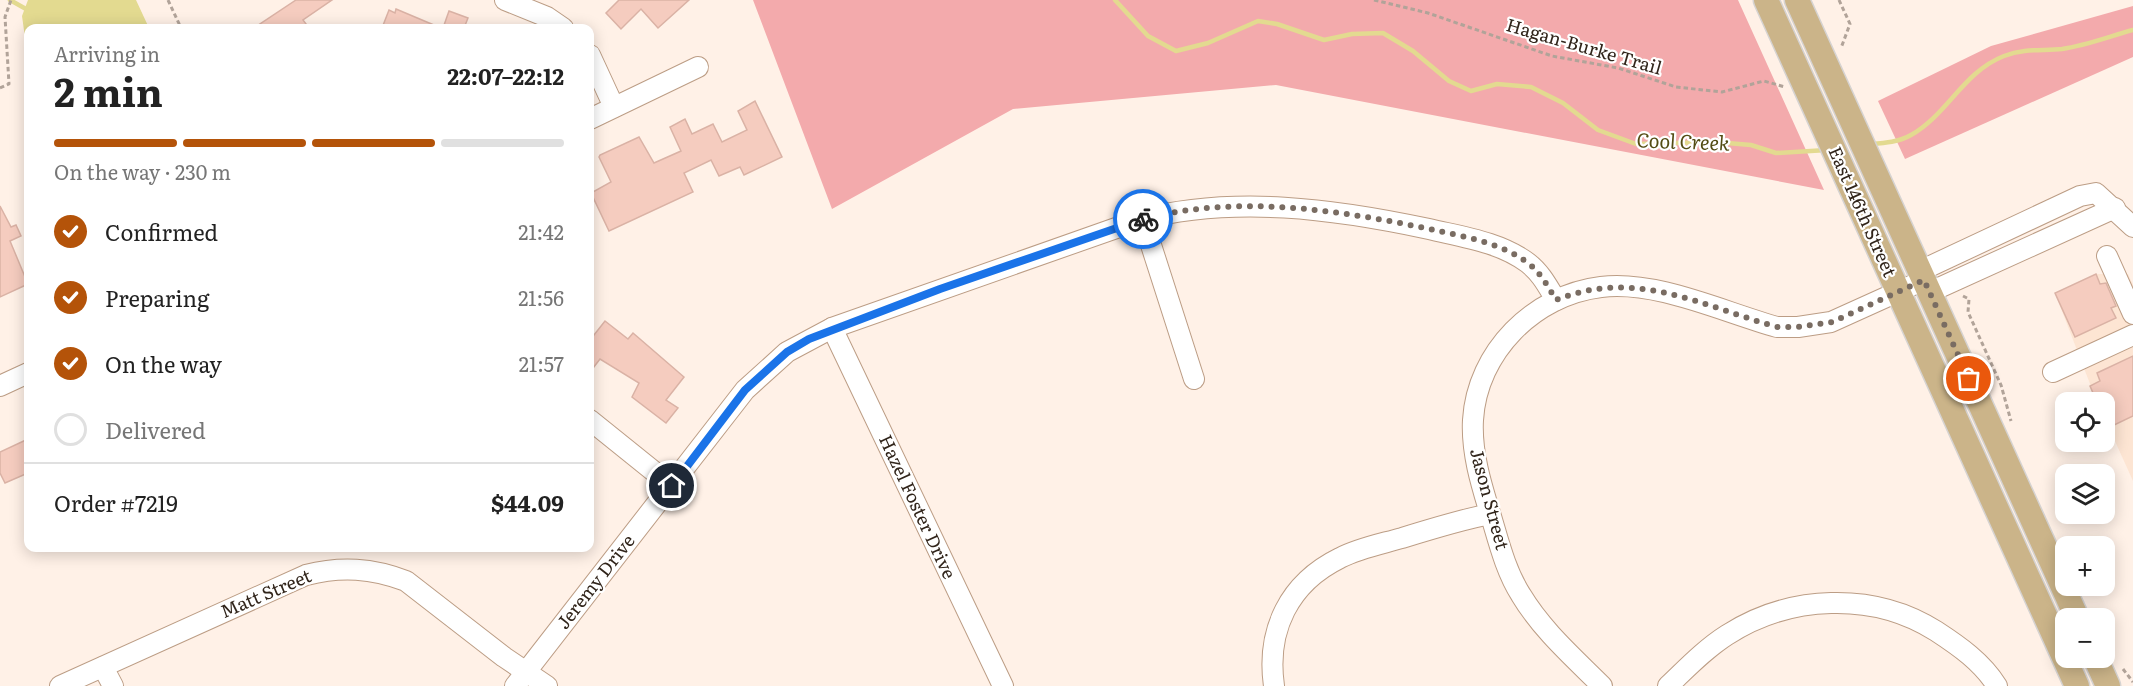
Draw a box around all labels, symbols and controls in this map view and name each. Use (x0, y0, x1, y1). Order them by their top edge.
street label: Hagan-Burke Trail (1503, 10, 1665, 81)
text: Arriving in (54, 38, 160, 68)
text: 22:07–22:12 (447, 59, 564, 92)
text: 2 min (54, 61, 163, 119)
water label: Cool Creek (1636, 123, 1730, 157)
street label: East 146th Street (1823, 142, 1905, 282)
text: On the way · 230 m (54, 156, 231, 186)
courier (1113, 189, 1173, 249)
icon: bike (1127, 203, 1160, 236)
icon: check (54, 215, 87, 248)
text: Confirmed (105, 215, 218, 248)
text: 21:42 (518, 216, 564, 246)
icon: check (54, 281, 87, 314)
text: Preparing (105, 281, 209, 314)
text: 21:56 (518, 282, 564, 312)
icon: check (54, 347, 87, 380)
text: On the way (105, 347, 222, 380)
text: 21:57 (519, 348, 564, 378)
pin (1943, 353, 1994, 404)
icon: bag (1952, 362, 1985, 395)
map controls (2055, 392, 2115, 668)
button: locate (2055, 392, 2115, 452)
text: Delivered (105, 413, 206, 446)
street label: Hazel Foster Drive (873, 430, 964, 583)
street label: Jason Street (1464, 445, 1517, 553)
pin (646, 460, 697, 511)
button: layers (2055, 464, 2115, 524)
icon: home (655, 469, 688, 502)
text: Order #7219 (54, 486, 178, 519)
text: $44.09 (491, 486, 564, 519)
street label: Jeremy Drive (549, 528, 640, 634)
button: + (2055, 536, 2115, 596)
street label: Matt Street (216, 561, 316, 624)
button: − (2055, 608, 2115, 668)

